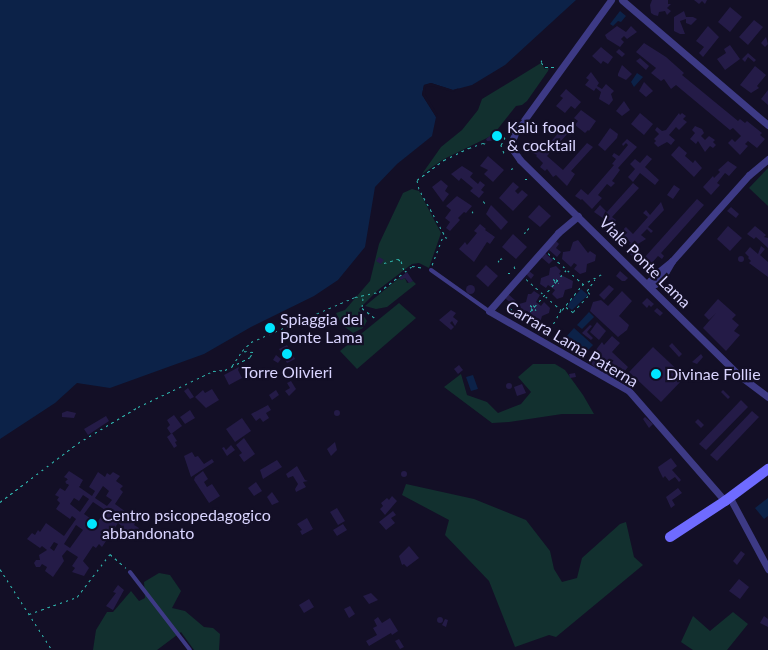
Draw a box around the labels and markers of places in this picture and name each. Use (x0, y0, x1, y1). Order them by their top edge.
place label: Kalù food & cocktail (507, 117, 576, 155)
marker: Kalù food & cocktail (491, 130, 503, 142)
place label: Spiaggia del Ponte Lama (280, 309, 363, 347)
marker: Spiaggia del Ponte Lama (264, 322, 276, 334)
marker: Torre Olivieri (281, 348, 293, 360)
place label: Torre Olivieri (242, 362, 332, 382)
place label: Divinae Follie (666, 364, 761, 384)
marker: Divinae Follie (650, 368, 662, 380)
place label: Centro psicopedagogico abbandonato (102, 505, 271, 543)
marker: Centro psicopedagogico abbandonato (86, 518, 98, 530)

